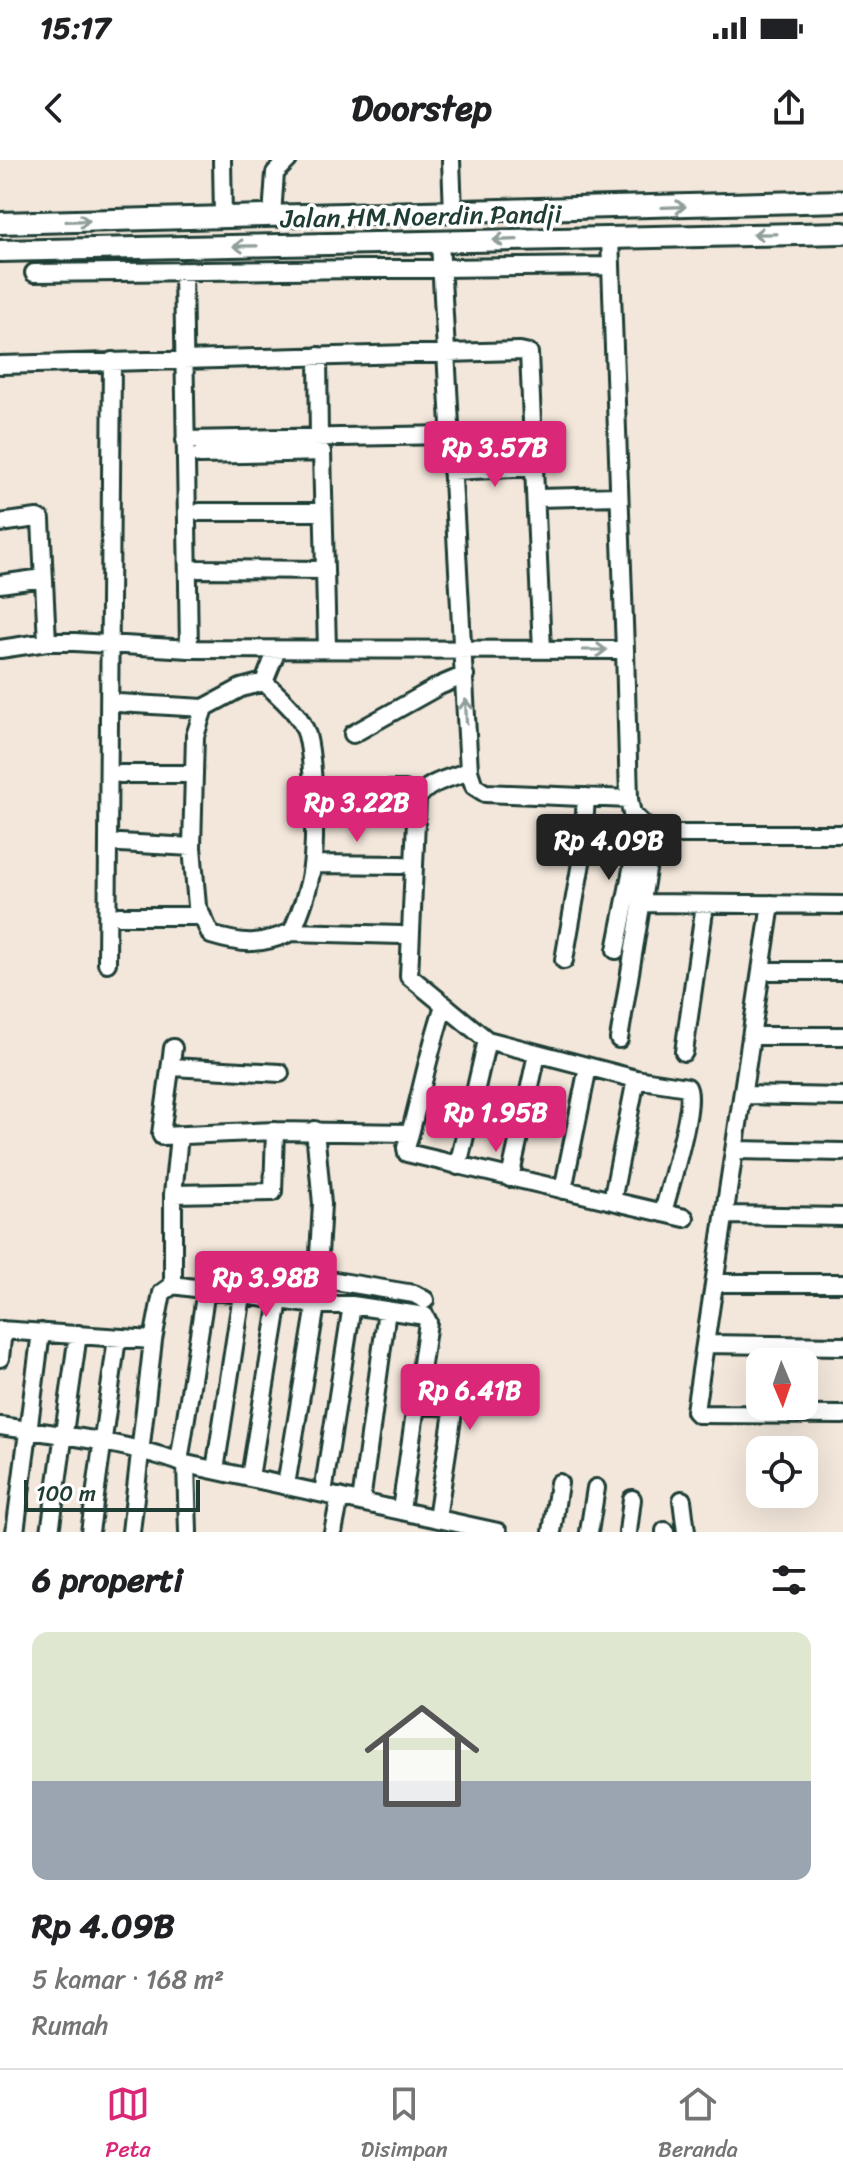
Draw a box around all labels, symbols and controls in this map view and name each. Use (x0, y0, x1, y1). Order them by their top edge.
text: 15:17 (40, 1, 110, 55)
text: Doorstep (351, 76, 492, 140)
icon: back (32, 86, 76, 130)
icon: share (767, 86, 811, 130)
street label: Jalan HM Noerdin Pandji (279, 191, 563, 241)
one-way arrow (660, 199, 687, 214)
one-way arrow (64, 214, 91, 229)
one-way arrow (752, 227, 779, 242)
one-way arrow (492, 233, 519, 248)
one-way arrow (232, 238, 259, 254)
pin: Rp 3.57B (412, 421, 578, 489)
text: Rp 3.57B (442, 424, 548, 470)
one-way arrow (581, 642, 608, 658)
one-way arrow (459, 698, 474, 725)
pin: Rp 3.22B (274, 776, 440, 844)
text: Rp 3.22B (305, 779, 409, 825)
pin: Rp 4.09B (526, 814, 692, 882)
text: Rp 4.09B (554, 817, 664, 863)
pin: Rp 1.95B (413, 1086, 579, 1154)
text: Rp 1.95B (444, 1089, 548, 1135)
pin: Rp 3.98B (183, 1251, 349, 1319)
text: Rp 3.98B (213, 1254, 319, 1300)
north arrow (746, 1348, 818, 1420)
map controls (746, 1348, 818, 1508)
pin: Rp 6.41B (387, 1364, 553, 1432)
text: Rp 6.41B (419, 1367, 521, 1413)
button: locate (746, 1436, 818, 1508)
text: 100 m (36, 1474, 96, 1513)
scale bar (24, 1476, 200, 1512)
text: 6 properti (32, 1550, 183, 1610)
icon: filters (767, 1558, 811, 1602)
icon: home (350, 1684, 494, 1828)
text: Rp 4.09B (32, 1896, 175, 1956)
text: 5 kamar · 168 m² (32, 1956, 224, 2002)
text: Rumah (32, 2002, 108, 2048)
tab: Peta (105, 2082, 151, 2169)
tab: Disimpan (361, 2082, 448, 2169)
tab: Beranda (658, 2082, 738, 2169)

